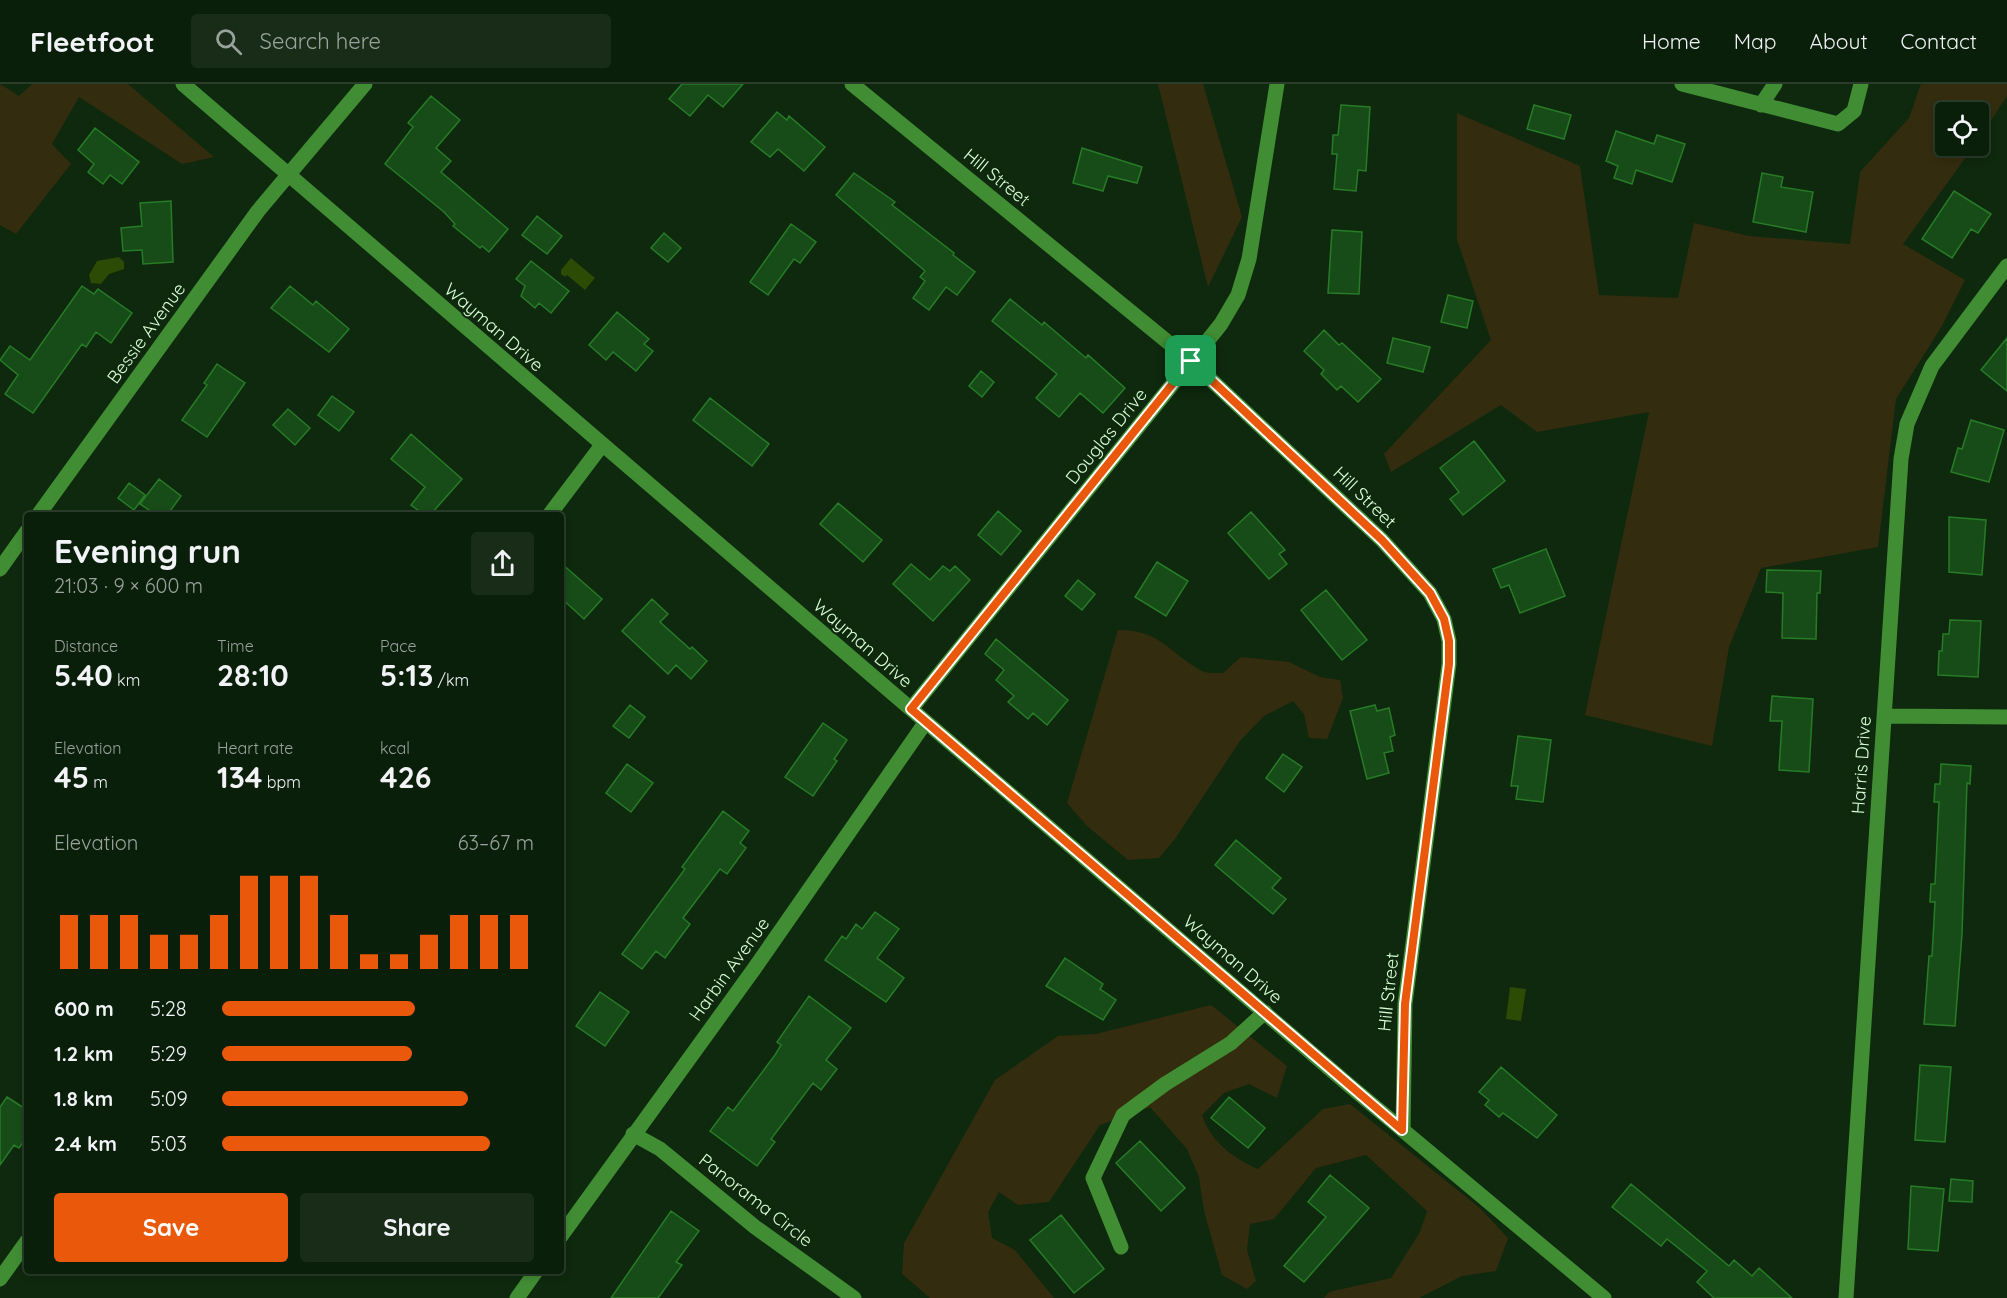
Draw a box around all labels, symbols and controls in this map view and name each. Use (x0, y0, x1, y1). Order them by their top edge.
search box (191, 14, 611, 68)
text: Fleetfoot (30, 24, 155, 59)
icon: search (212, 25, 245, 58)
text: Search here (260, 27, 381, 55)
text: Home (1642, 28, 1701, 54)
text: Map (1734, 28, 1777, 54)
text: About (1810, 28, 1868, 54)
text: Contact (1901, 28, 1977, 54)
map controls (1935, 102, 1989, 156)
button: locate (1935, 102, 1989, 156)
street label: Hill Street (959, 143, 1035, 211)
street label: Bessie Avenue (102, 278, 190, 388)
street label: Wayman Drive (440, 278, 548, 376)
pin (1165, 335, 1216, 386)
icon: arrive (1174, 344, 1207, 377)
street label: Douglas Drive (1060, 383, 1152, 489)
street label: Hill Street (1329, 461, 1401, 533)
text: Evening run (54, 530, 241, 571)
button: share (471, 532, 534, 595)
text: 21:03 · 9 × 600 m (54, 573, 203, 598)
street label: Wayman Drive (809, 594, 917, 692)
text: Distance (54, 636, 118, 656)
text: Time (217, 636, 254, 656)
text: Pace (380, 636, 416, 656)
text: 5.40 (54, 656, 113, 694)
text: 28:10 (217, 656, 289, 694)
text: 5:13 (380, 656, 433, 694)
text: km (113, 670, 140, 690)
text: /km (433, 670, 469, 690)
street label: Harris Drive (1846, 715, 1876, 815)
text: Elevation (54, 738, 121, 758)
text: Heart rate (217, 738, 293, 758)
text: kcal (380, 738, 410, 758)
text: 45 (54, 758, 89, 796)
text: 134 (217, 758, 262, 796)
text: 426 (380, 758, 431, 796)
text: m (89, 772, 108, 792)
text: bpm (262, 772, 301, 792)
text: Elevation (54, 830, 138, 855)
text: 63–67 m (458, 830, 534, 855)
street label: Wayman Drive (1179, 910, 1287, 1008)
street label: Harbin Avenue (684, 913, 774, 1025)
street label: Hill Street (1372, 951, 1404, 1033)
text: 600 m (54, 996, 114, 1021)
text: 5:28 (150, 996, 187, 1021)
text: 1.2 km (54, 1041, 114, 1066)
text: 5:29 (150, 1041, 187, 1066)
text: 1.8 km (54, 1086, 113, 1111)
text: 5:09 (150, 1086, 188, 1111)
text: 2.4 km (54, 1131, 117, 1156)
text: 5:03 (150, 1131, 187, 1156)
street label: Panorama Circle (694, 1148, 818, 1252)
button: Save (54, 1193, 288, 1262)
button: Share (300, 1193, 534, 1262)

